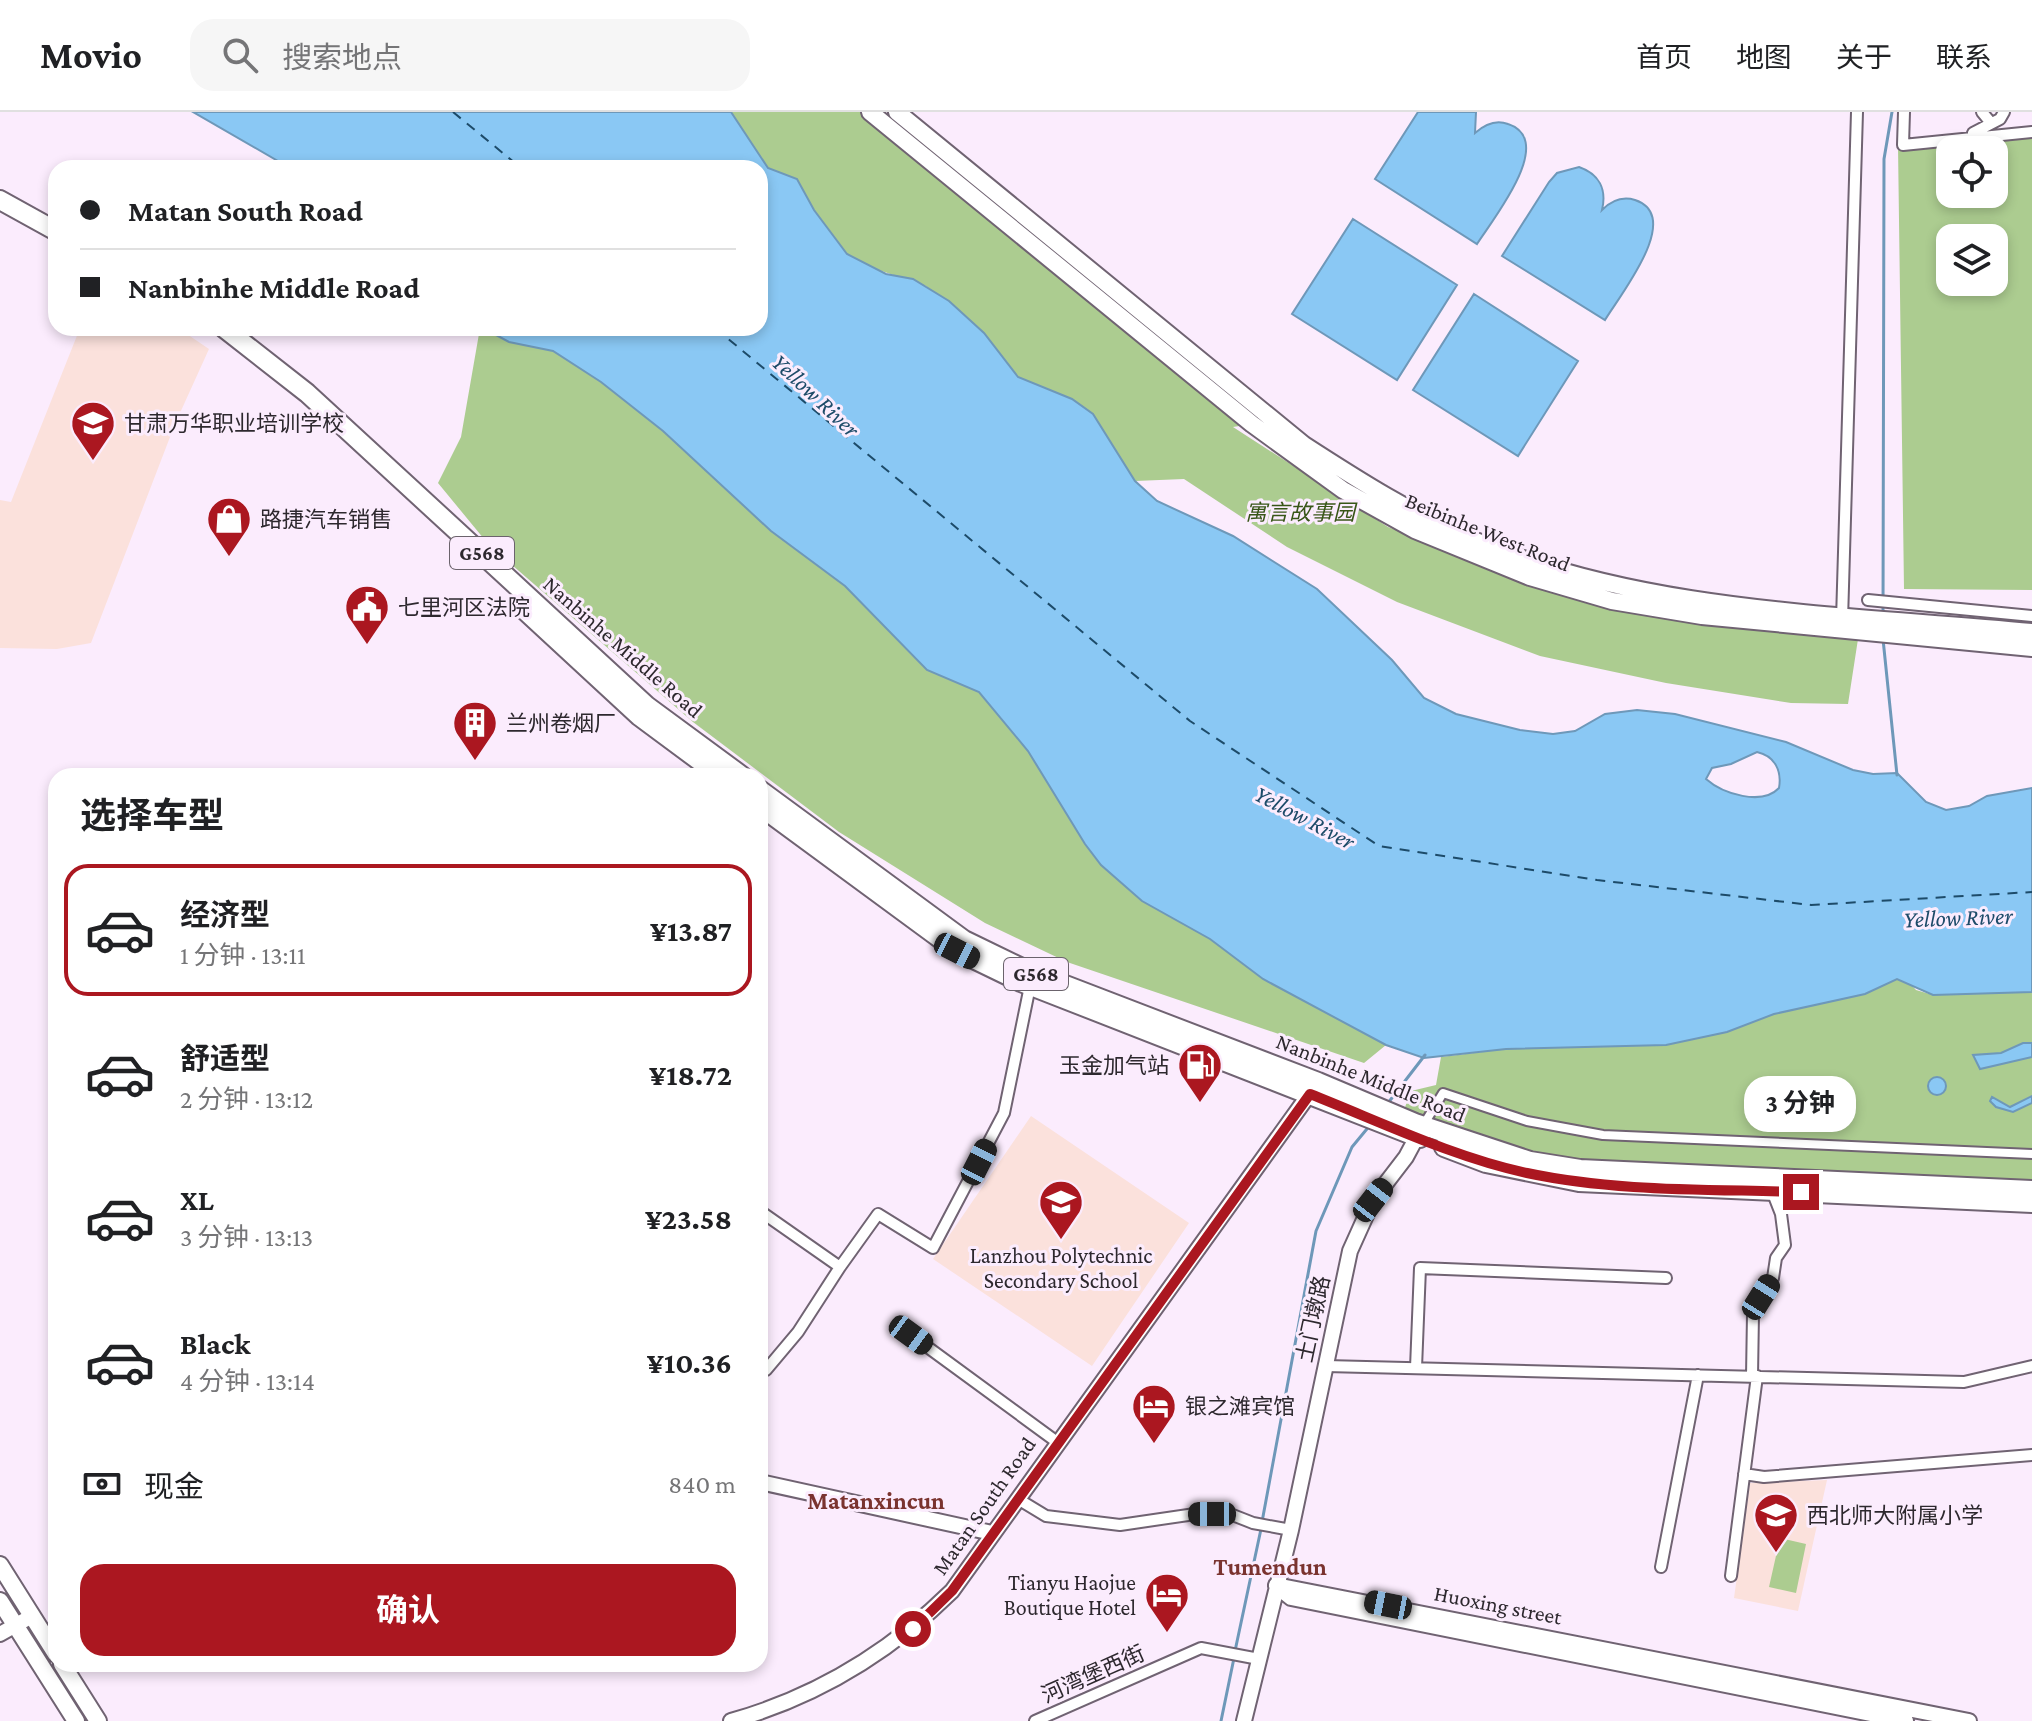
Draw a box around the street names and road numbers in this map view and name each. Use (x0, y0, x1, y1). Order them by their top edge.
street label: Beibinhe West Road (1402, 488, 1574, 577)
road number: G568 (450, 537, 514, 569)
street label: Nanbinhe Middle Road (539, 571, 708, 723)
road number: G568 (1004, 958, 1068, 990)
street label: Nanbinhe Middle Road (1273, 1029, 1470, 1128)
street label: 土门墩路 (1292, 1273, 1334, 1365)
street label: Matan South Road (927, 1432, 1041, 1580)
street label: Huoxing street (1432, 1580, 1565, 1630)
street label: 河湾堡西街 (1038, 1640, 1148, 1708)

